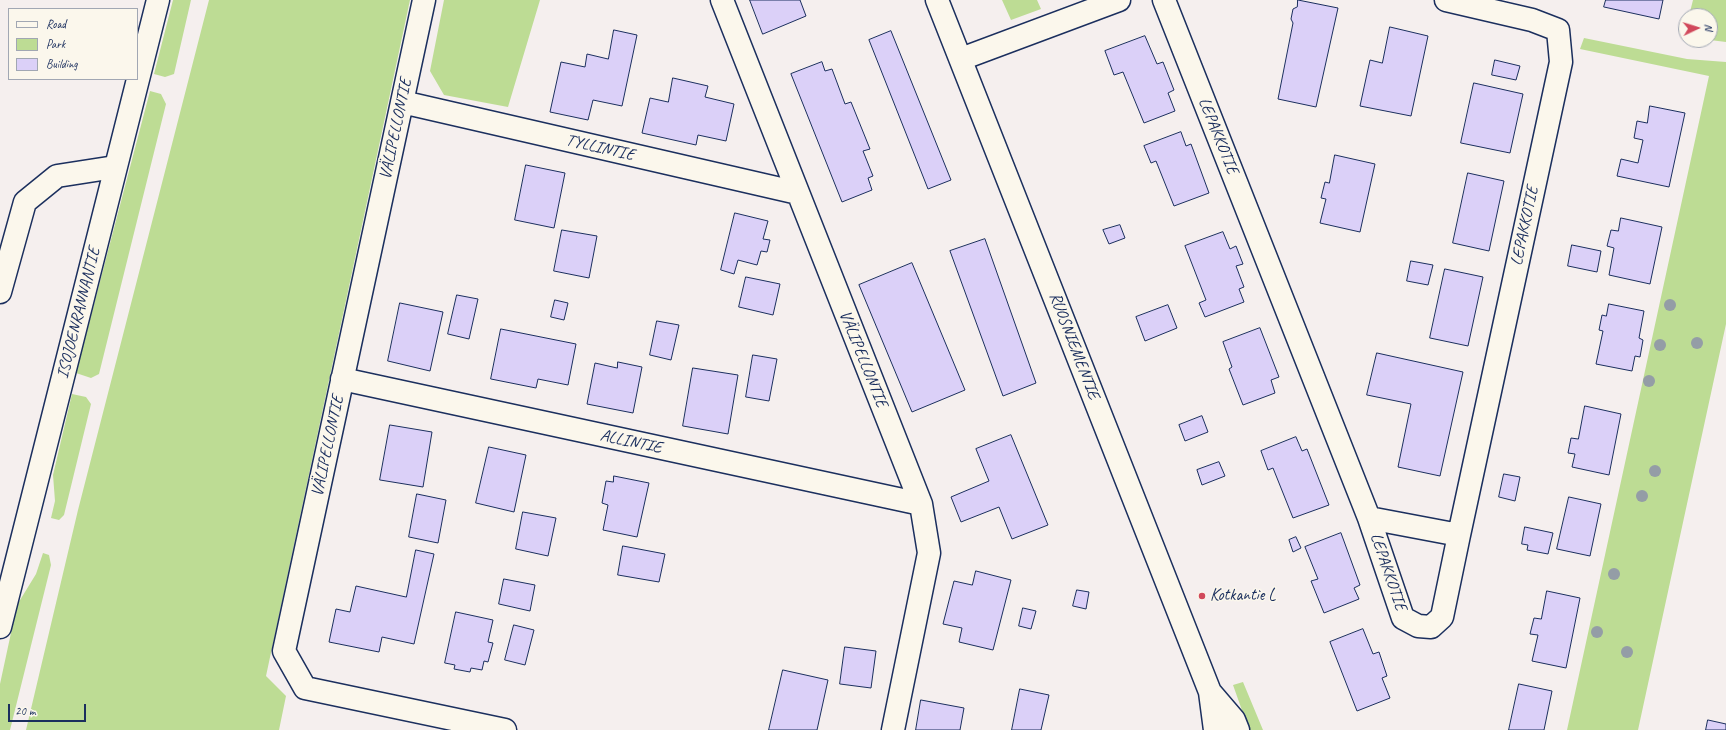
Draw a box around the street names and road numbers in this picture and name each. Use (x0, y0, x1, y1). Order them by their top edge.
street label: VÄLIPELLONTIE (375, 77, 417, 181)
street label: LEPAKKOTIE (1193, 95, 1243, 177)
street label: TYLLINTIE (564, 130, 636, 166)
street label: LEPAKKOTIE (1507, 184, 1543, 268)
street label: ISOJOENRANNANTIE (53, 245, 105, 381)
street label: RUOSNIEMENTIE (1044, 290, 1104, 402)
street label: VÄLIPELLONTIE (834, 307, 892, 411)
street label: VÄLIPELLONTIE (307, 394, 349, 498)
street label: ALLINTIE (598, 426, 664, 458)
street label: LEPAKKOTIE (1365, 531, 1411, 613)

